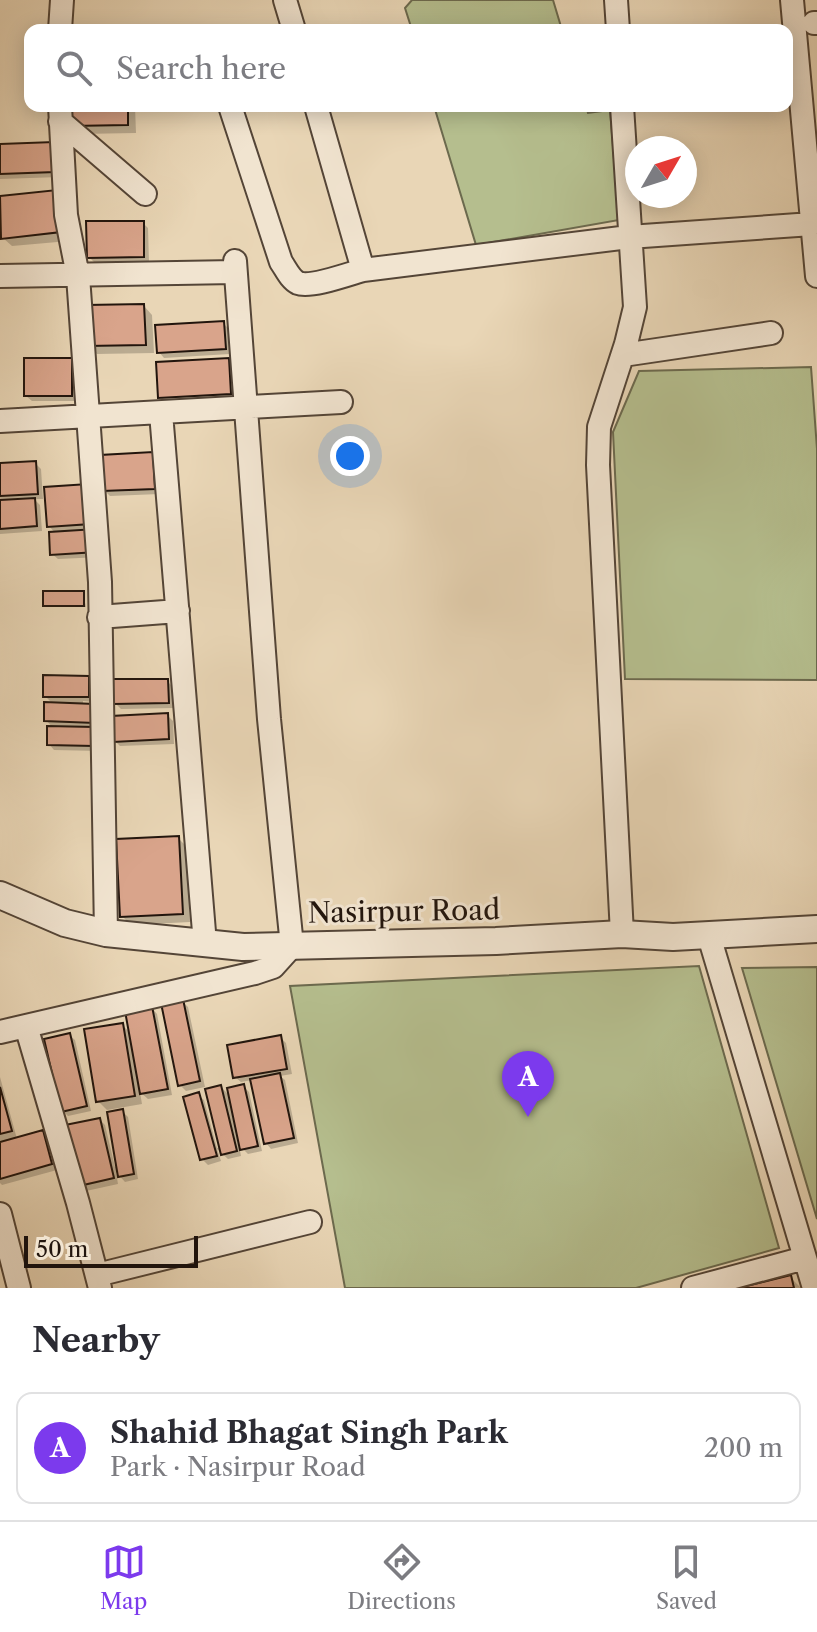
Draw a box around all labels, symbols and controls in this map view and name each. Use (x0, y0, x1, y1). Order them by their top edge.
search box (24, 24, 793, 112)
icon: search (52, 46, 96, 90)
text: Search here (116, 50, 286, 87)
north arrow (625, 136, 697, 208)
your location (330, 436, 370, 476)
street label: Nasirpur Road (308, 892, 500, 930)
pin: A (502, 1051, 554, 1117)
scale bar (24, 1232, 198, 1268)
text: 50 m (36, 1236, 88, 1263)
text: Nearby (32, 1319, 160, 1361)
text: Shahid Bhagat Singh Park (110, 1414, 508, 1451)
text: A (50, 1432, 70, 1464)
text: 200 m (704, 1432, 783, 1464)
text: Park · Nasirpur Road (110, 1451, 366, 1483)
tab: Map (100, 1540, 147, 1615)
tab: Directions (347, 1540, 456, 1615)
tab: Saved (656, 1540, 717, 1615)

